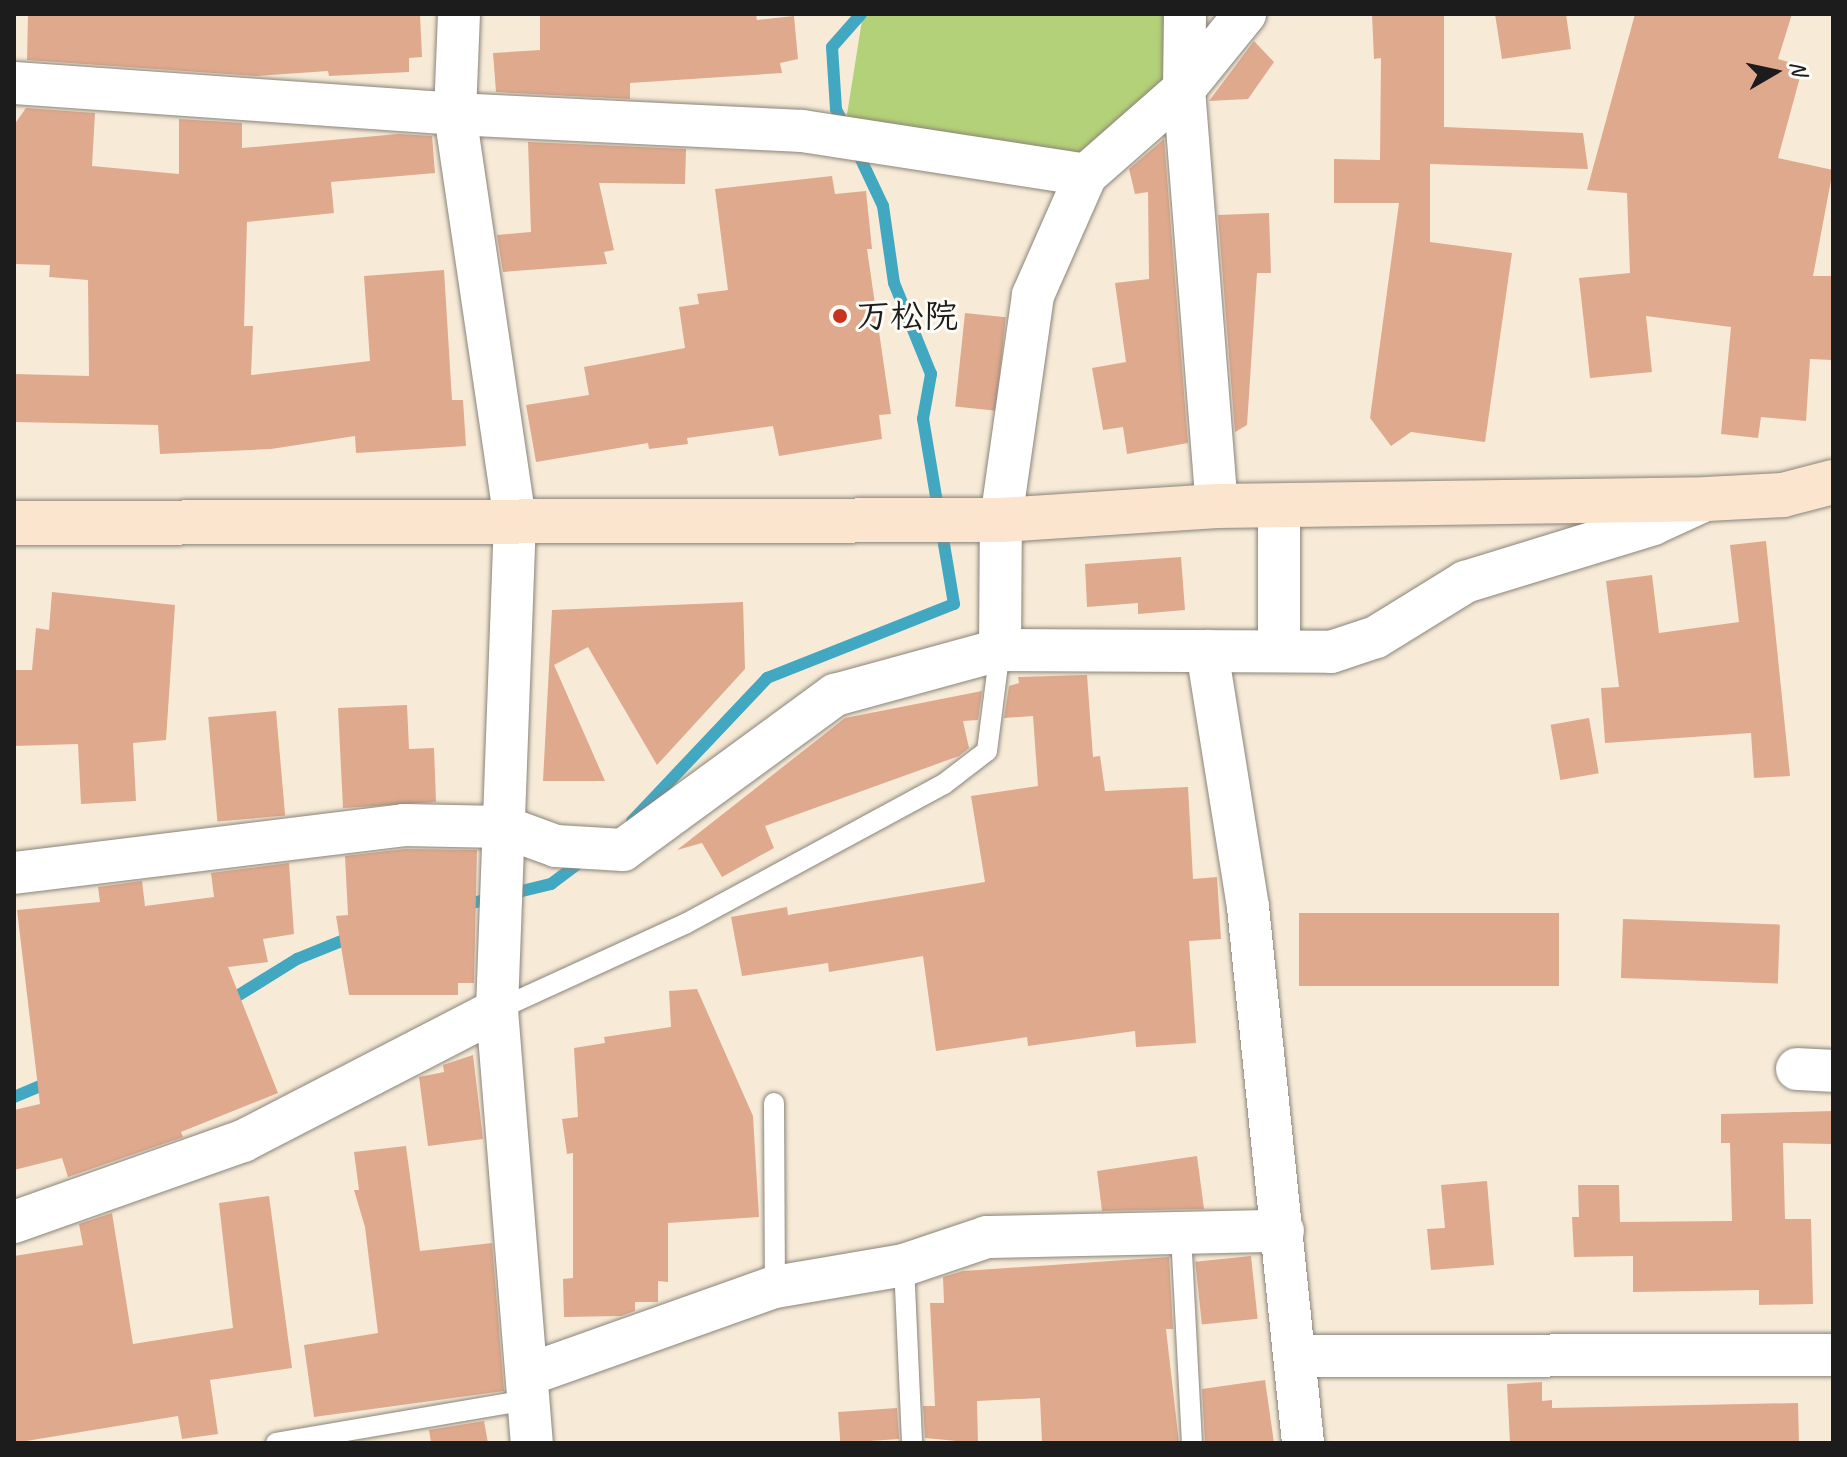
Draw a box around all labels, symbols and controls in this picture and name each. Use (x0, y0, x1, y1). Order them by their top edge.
north arrow (1735, 32, 1815, 112)
text: N (1784, 59, 1814, 77)
place label: 万松院 (856, 296, 958, 336)
marker: 万松院 (831, 307, 849, 325)

